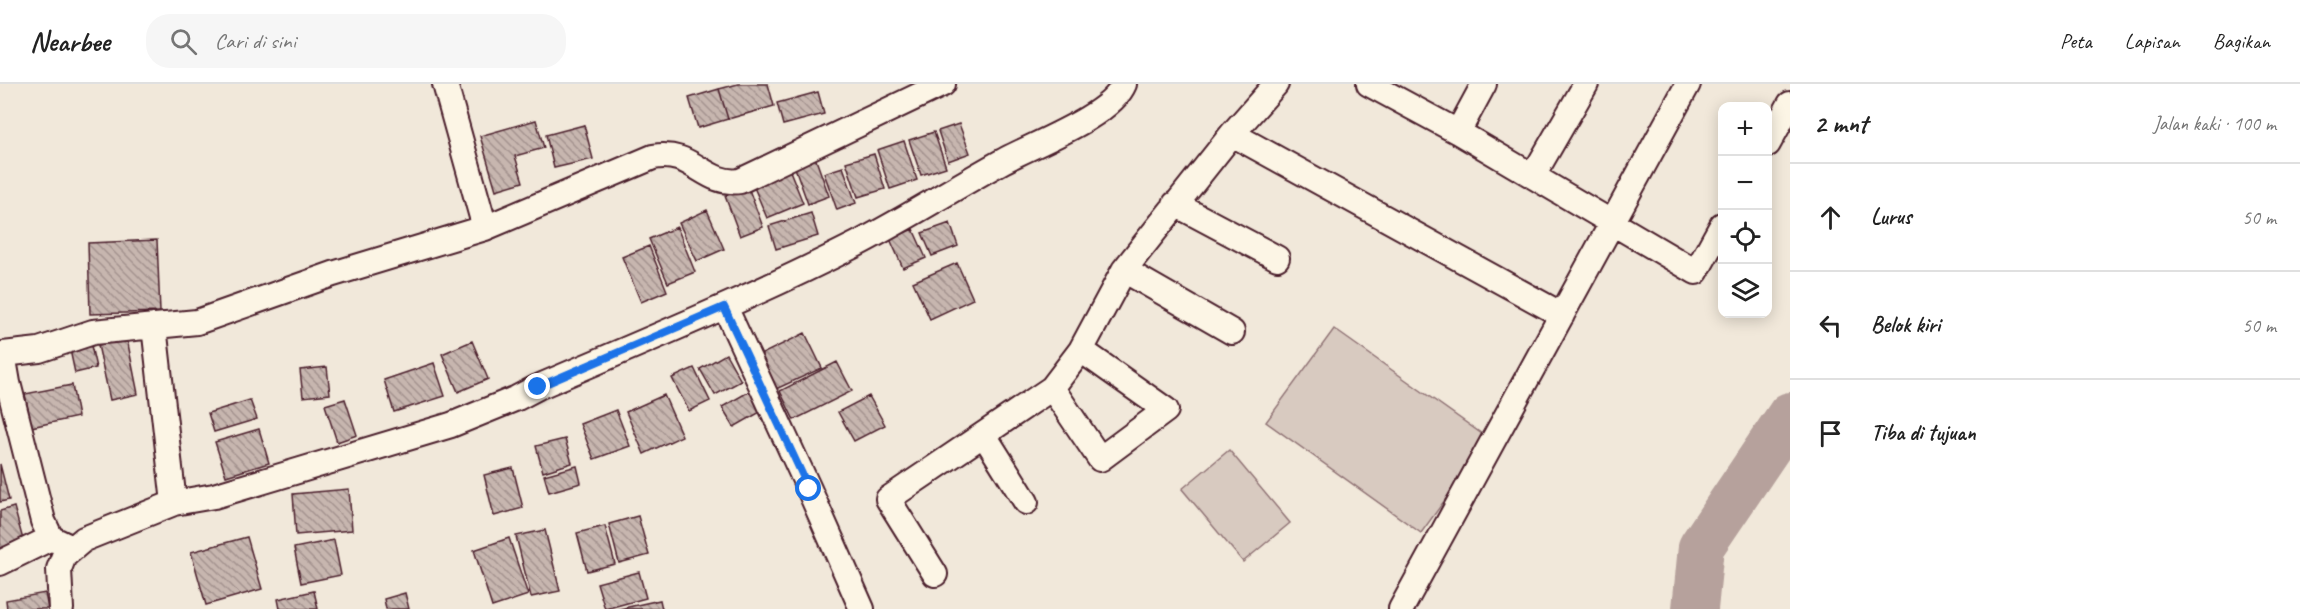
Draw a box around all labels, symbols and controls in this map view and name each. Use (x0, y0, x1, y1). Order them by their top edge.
search box (146, 14, 566, 68)
text: Nearbee (30, 24, 110, 59)
icon: search (167, 25, 200, 58)
text: Cari di sini (215, 27, 296, 55)
text: Peta (2060, 28, 2092, 54)
text: Lapisan (2125, 28, 2180, 54)
text: Bagikan (2213, 28, 2270, 54)
map controls (1718, 102, 1772, 318)
button: + (1718, 102, 1772, 156)
text: 2 mnt (1814, 107, 1867, 140)
text: Jalan kaki · 100 m (2153, 111, 2276, 136)
button: − (1718, 156, 1772, 210)
icon: ahead (1814, 201, 1847, 234)
text: Lurus (1871, 203, 1911, 231)
text: 50 m (2242, 205, 2276, 230)
button: locate (1718, 210, 1772, 264)
button: layers (1718, 264, 1772, 318)
icon: left (1814, 309, 1847, 342)
text: Belok kiri (1871, 311, 1940, 339)
text: 50 m (2242, 313, 2276, 338)
route end (524, 373, 550, 399)
icon: arrive (1814, 417, 1847, 450)
text: Tiba di tujuan (1871, 419, 1976, 447)
route start (795, 475, 821, 501)

